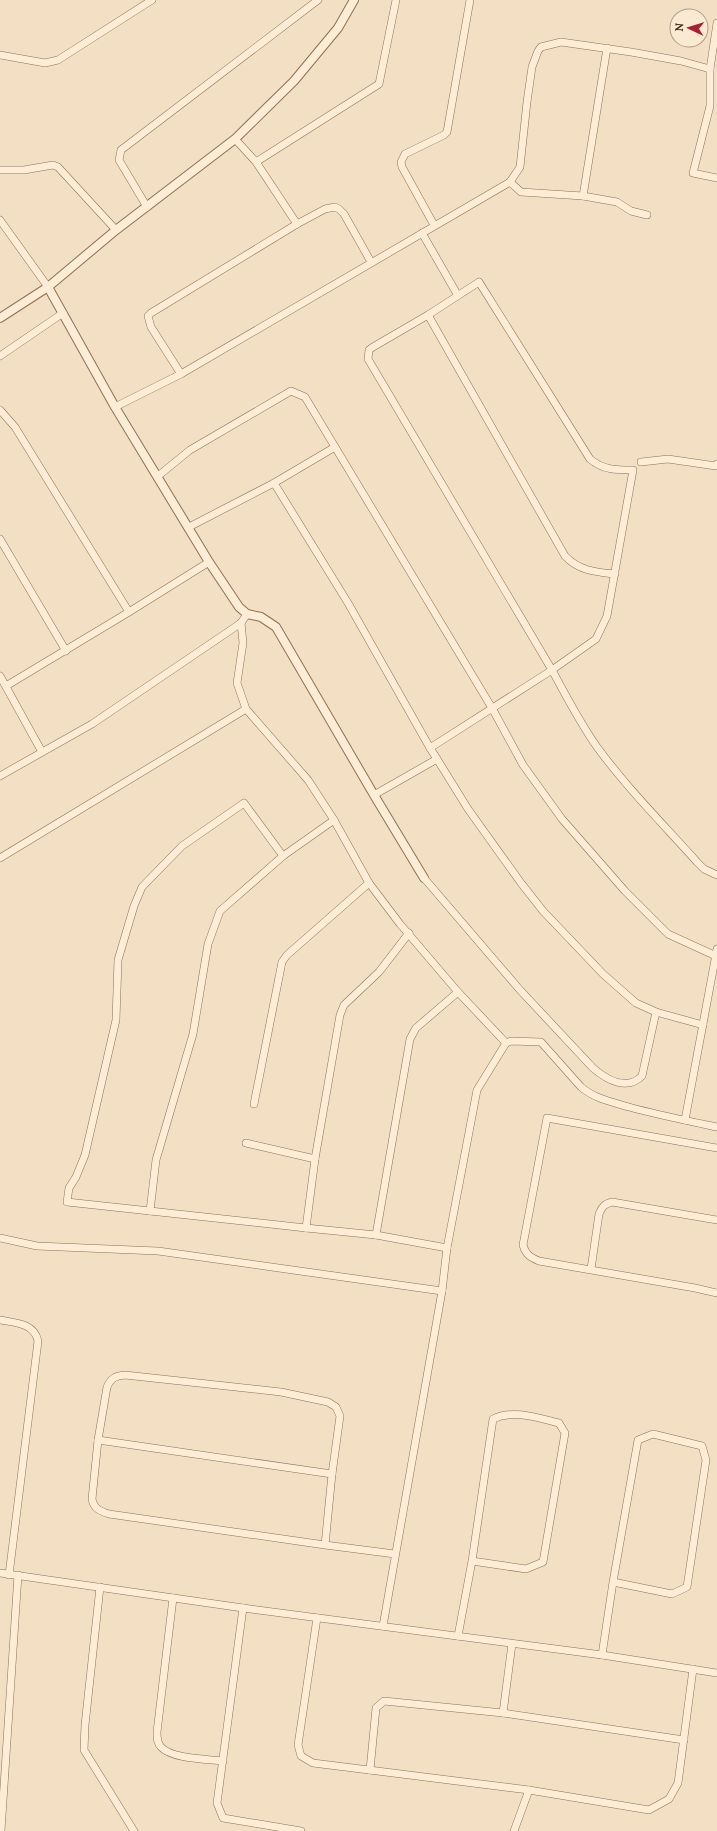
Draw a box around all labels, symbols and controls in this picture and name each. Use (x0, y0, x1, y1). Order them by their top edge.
north arrow (669, 8, 709, 48)
text: N (672, 22, 686, 32)

